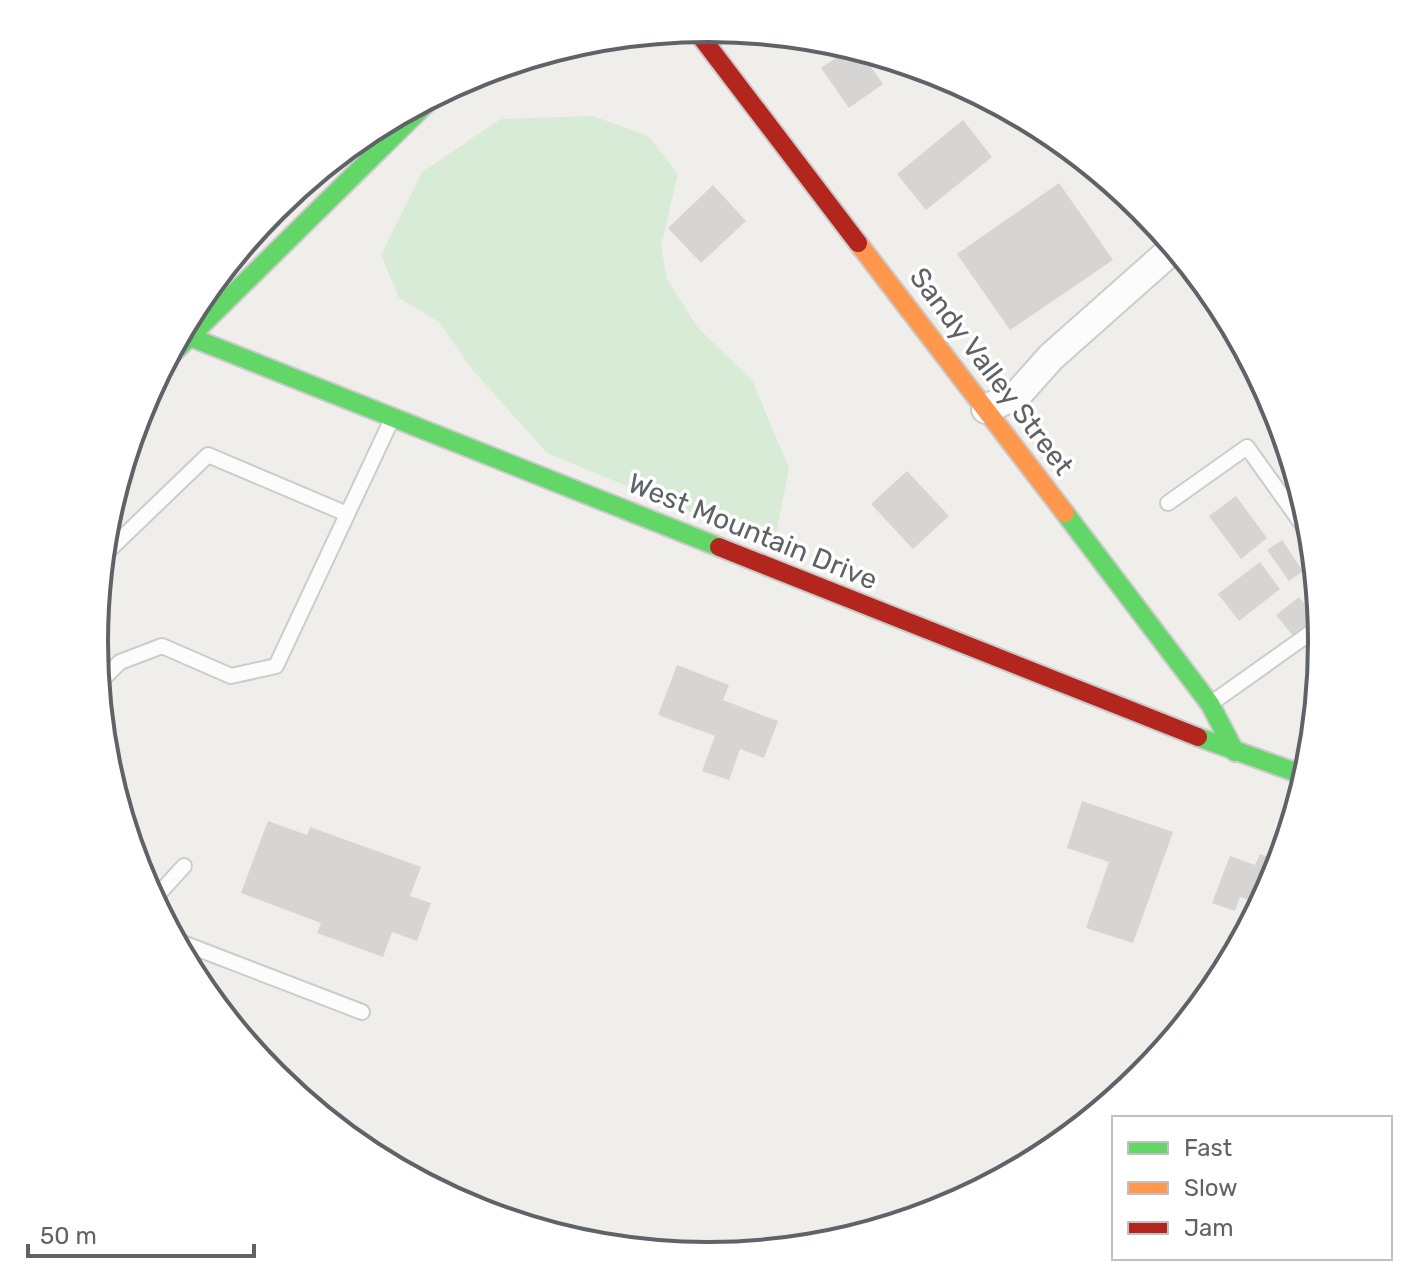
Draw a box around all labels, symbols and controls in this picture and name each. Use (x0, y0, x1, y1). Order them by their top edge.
street label: Sandy Valley Street (903, 261, 1080, 481)
street label: West Mountain Drive (623, 466, 882, 597)
legend (1112, 1116, 1392, 1260)
text: Fast (1184, 1134, 1232, 1162)
text: Slow (1184, 1174, 1237, 1202)
scale bar (28, 1208, 254, 1258)
text: Jam (1184, 1214, 1234, 1242)
text: 50 m (40, 1222, 97, 1250)

